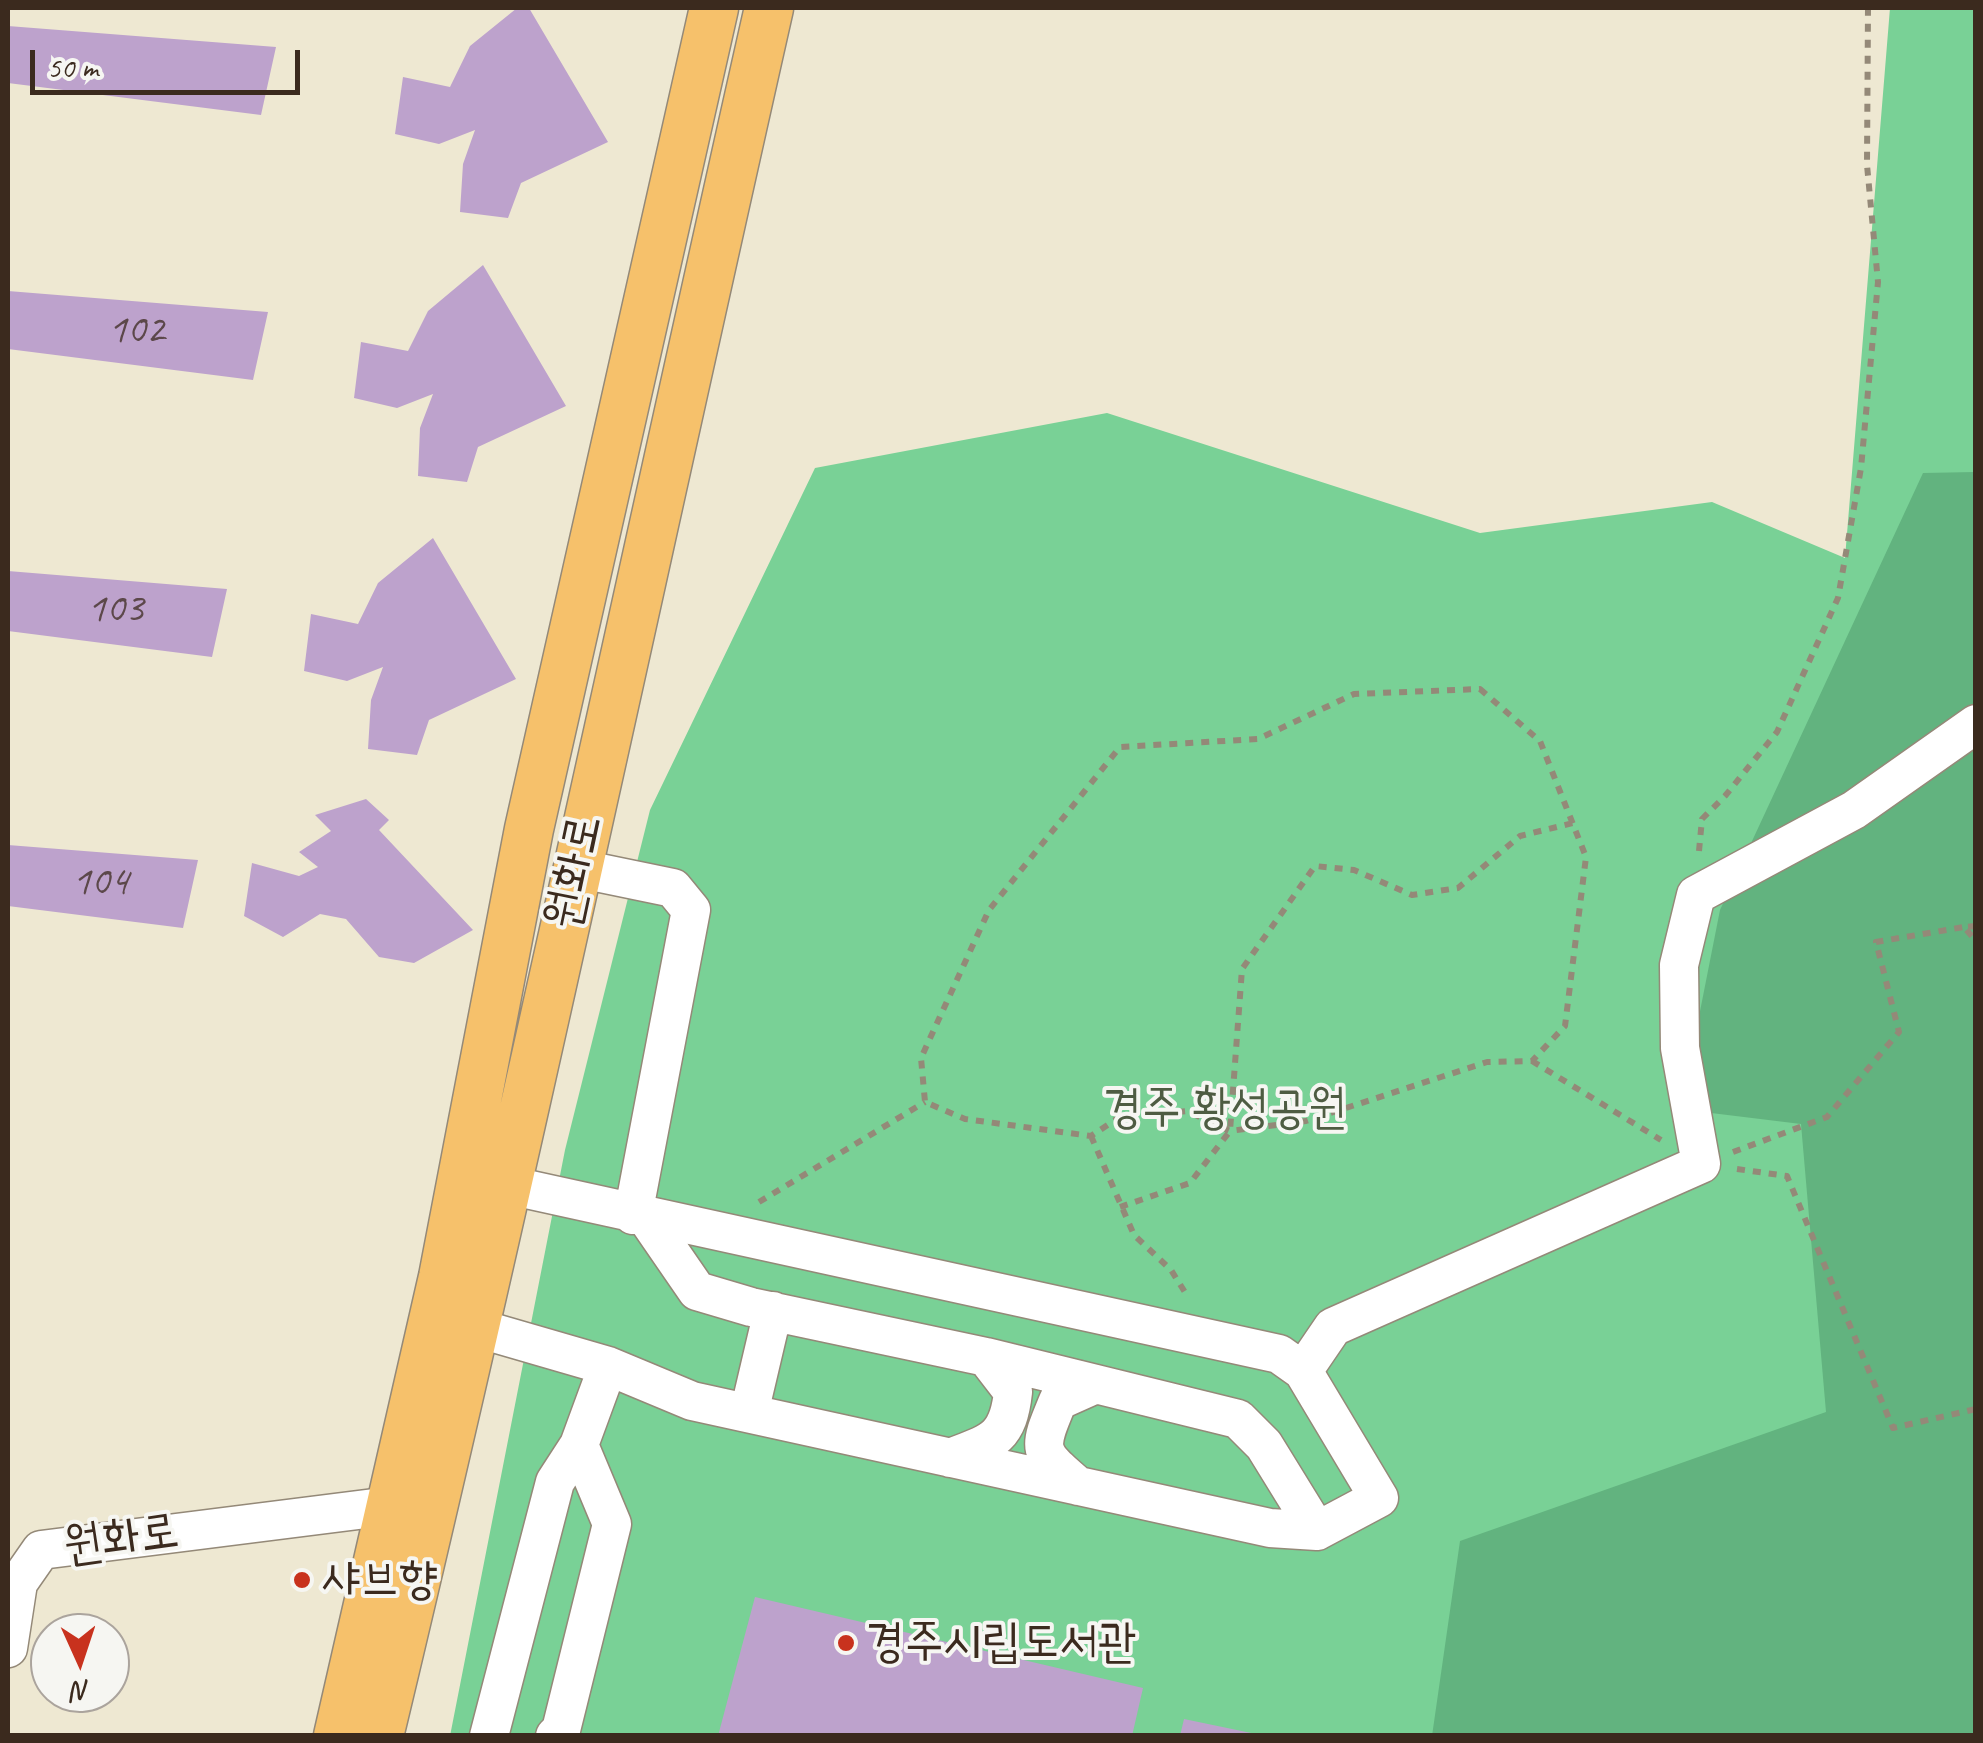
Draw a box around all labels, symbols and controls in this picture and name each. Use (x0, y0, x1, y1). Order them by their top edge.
scale bar (35, 30, 305, 92)
text: 50 m (47, 48, 98, 86)
house number: 102 (108, 306, 164, 356)
house number: 103 (87, 585, 143, 635)
street label: 원화로 (535, 809, 615, 935)
house number: 104 (72, 858, 128, 908)
park label: 경주 황성공원 (1103, 1080, 1347, 1138)
street label: 원화로 (60, 1503, 182, 1577)
place label: 샤브향 (322, 1551, 438, 1609)
marker: 샤브향 (291, 1569, 313, 1591)
north arrow (30, 1613, 130, 1713)
place label: 경주시립도서관 (866, 1614, 1136, 1672)
marker: 경주시립도서관 (835, 1632, 857, 1654)
text: N (72, 1674, 91, 1709)

